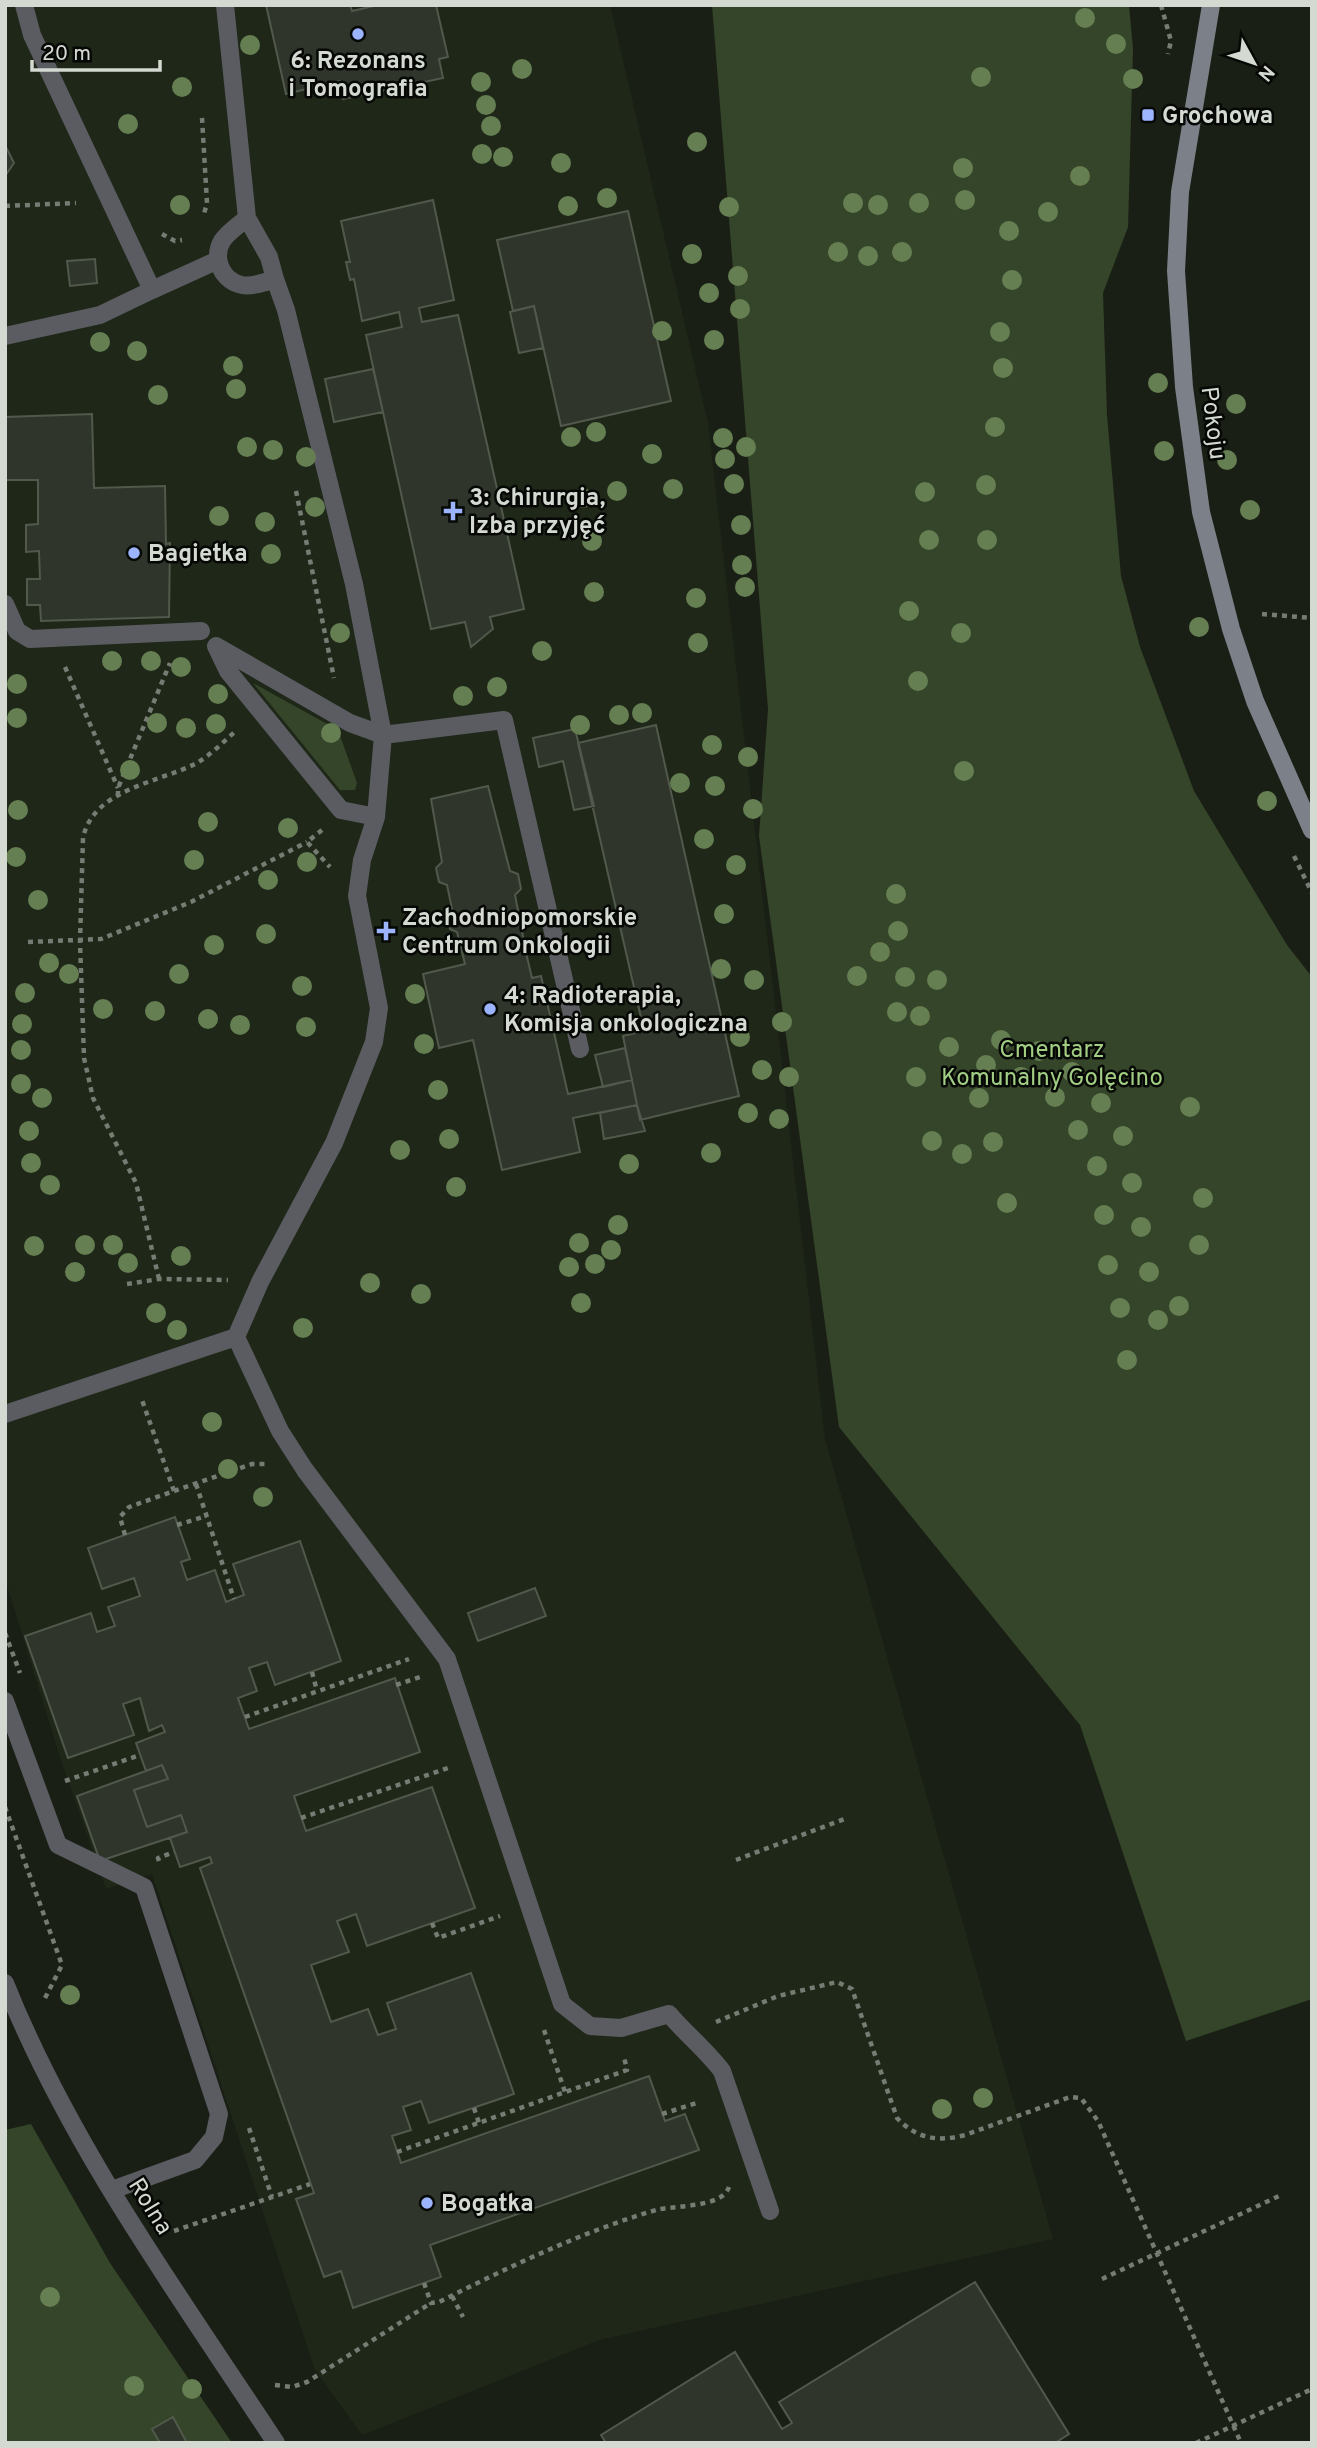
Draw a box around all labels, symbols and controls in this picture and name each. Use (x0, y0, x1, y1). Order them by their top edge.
marker: 6: Rezonans i Tomografia (350, 26, 366, 42)
scale bar (32, 28, 159, 72)
north arrow (1219, 28, 1289, 98)
text: 20 m (42, 41, 91, 68)
place label: 6: Rezonans i Tomografia (288, 47, 428, 105)
text: N (1252, 60, 1279, 86)
place label: Grochowa (1162, 102, 1273, 132)
marker: Grochowa (1140, 107, 1156, 123)
street label: Pokoju (1193, 385, 1231, 462)
place label: 3: Chirurgia, Izba przyjęć (469, 484, 606, 542)
marker: 3: Chirurgia, Izba przyjęć (443, 501, 463, 521)
place label: Bagietka (148, 540, 248, 570)
marker: Bagietka (126, 545, 142, 561)
place label: Zachodniopomorskie Centrum Onkologii (402, 904, 637, 962)
marker: Zachodniopomorskie Centrum Onkologii (376, 921, 396, 941)
place label: 4: Radioterapia, Komisja onkologiczna (504, 982, 748, 1040)
marker: 4: Radioterapia, Komisja onkologiczna (482, 1001, 498, 1017)
park label: Cmentarz Komunalny Golęcino (941, 1036, 1163, 1094)
street label: Rolna (120, 2173, 178, 2241)
place label: Bogatka (441, 2190, 534, 2220)
marker: Bogatka (419, 2195, 435, 2211)

